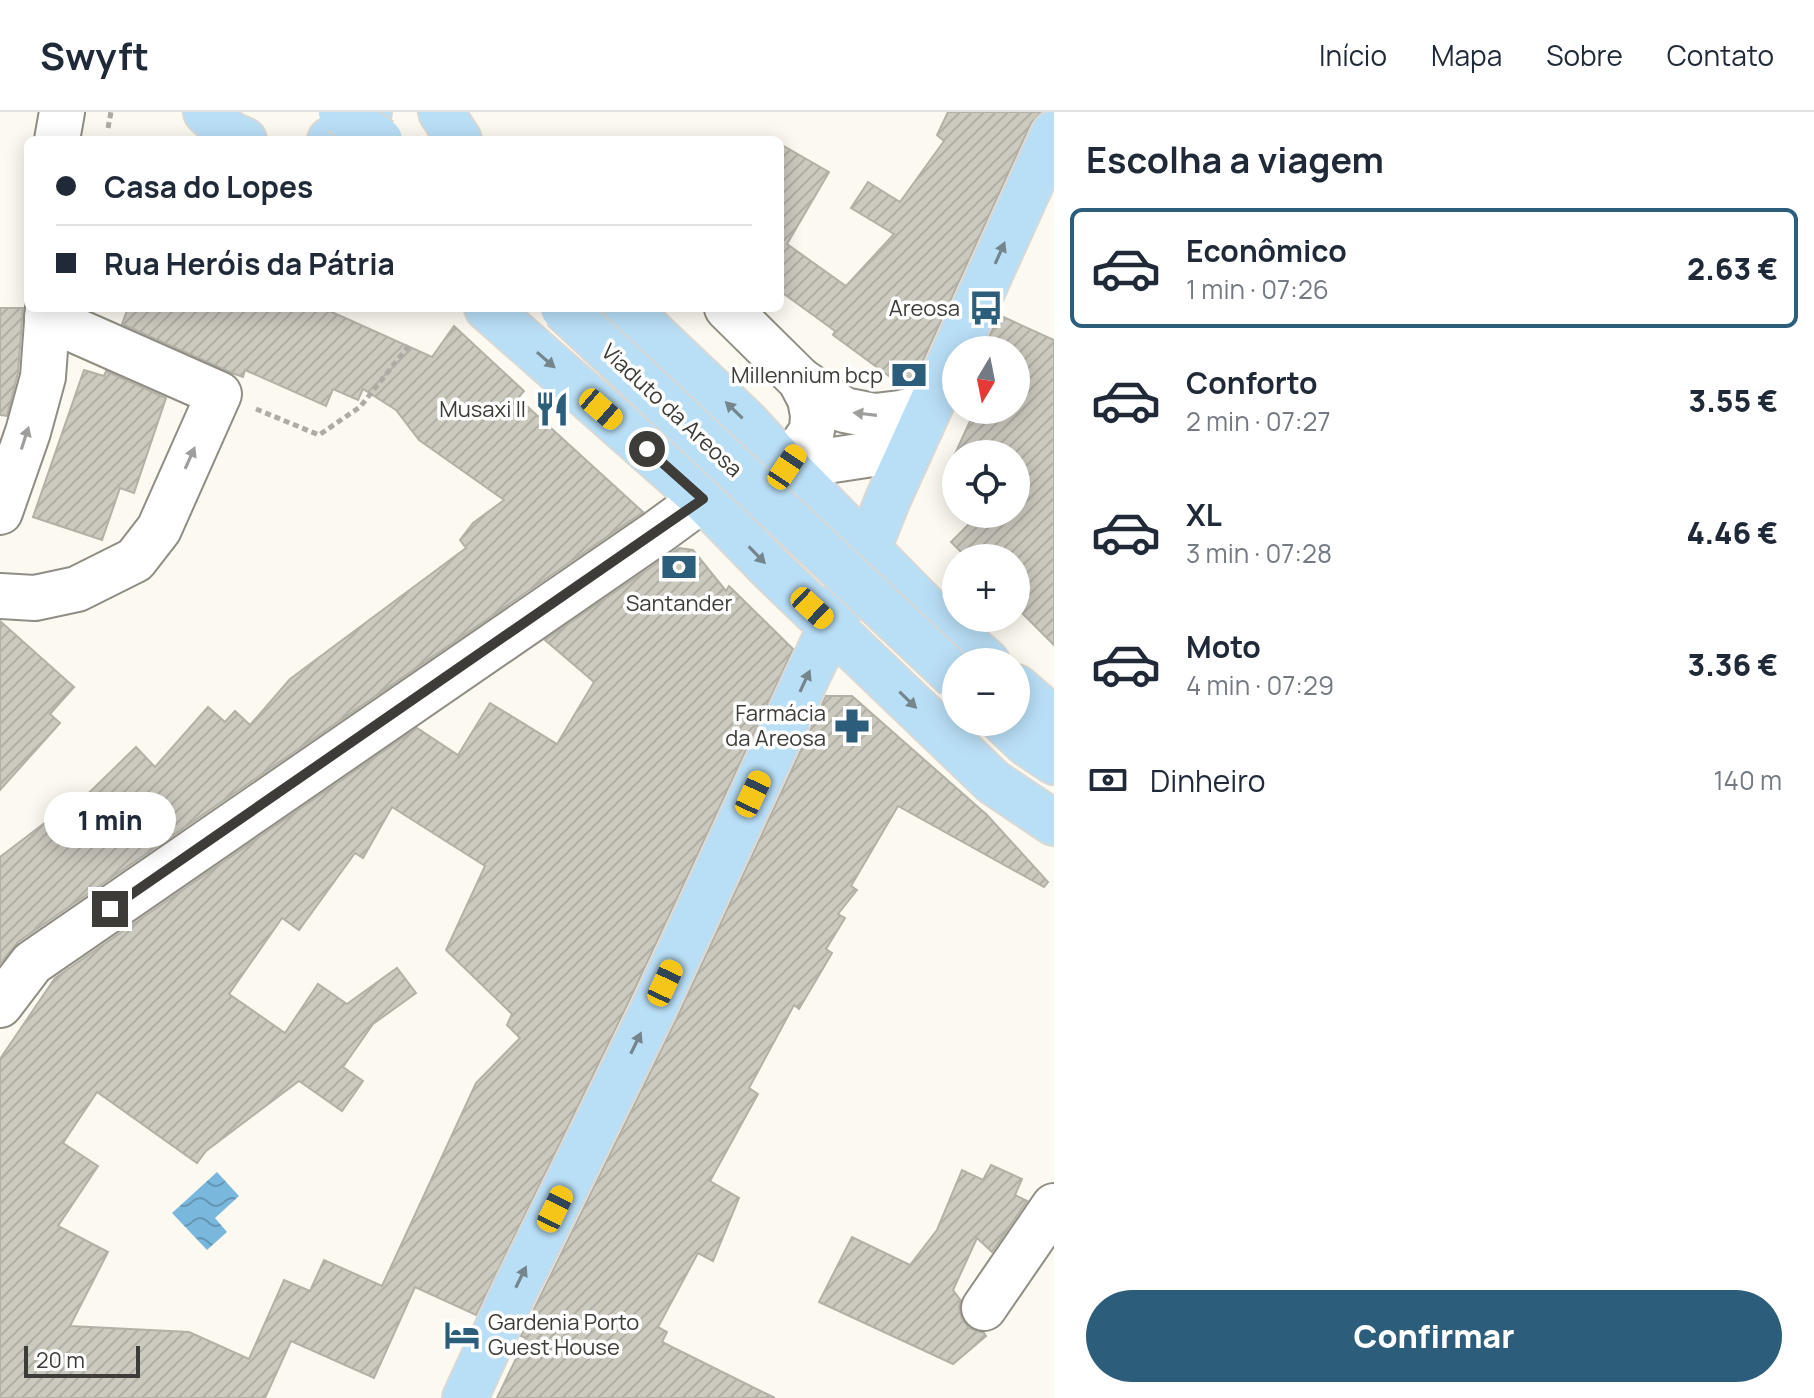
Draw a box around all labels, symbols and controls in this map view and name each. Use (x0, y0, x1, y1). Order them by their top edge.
text: Swyft (40, 29, 149, 81)
text: Início (1319, 36, 1387, 74)
text: Mapa (1431, 36, 1502, 74)
text: Sobre (1546, 36, 1623, 74)
text: Contato (1667, 36, 1774, 74)
text: Escolha a viagem (1086, 135, 1384, 184)
text: Casa do Lopes (104, 166, 313, 207)
text: Econômico (1186, 230, 1347, 271)
icon: car (1090, 232, 1162, 304)
one-way arrow (993, 242, 1006, 265)
text: Rua Heróis da Pátria (104, 243, 395, 284)
text: 2.63 € (1687, 248, 1778, 289)
text: 1 min · 07:26 (1186, 271, 1329, 307)
bus stop icon: Areosa (967, 289, 1005, 327)
place label: Areosa (889, 293, 960, 323)
north arrow (942, 336, 1030, 424)
map controls (942, 336, 1030, 736)
street label: Viaduto da Areosa (595, 337, 749, 483)
one-way arrow (536, 350, 555, 368)
bank icon: Millennium bcp (890, 356, 928, 394)
place label: Millennium bcp (731, 360, 883, 390)
text: Conforto (1186, 362, 1317, 403)
icon: car (1090, 364, 1162, 436)
text: 3.55 € (1689, 380, 1778, 421)
car (575, 384, 627, 434)
restaurant icon: Musaxi II (533, 390, 571, 428)
place label: Musaxi II (439, 394, 526, 424)
one-way arrow (725, 402, 744, 420)
text: 2 min · 07:27 (1186, 403, 1330, 439)
one-way arrow (853, 407, 878, 420)
one-way arrow (20, 426, 32, 450)
route start (629, 431, 665, 467)
car (764, 440, 810, 494)
button: locate (942, 440, 1030, 528)
one-way arrow (184, 446, 197, 469)
text: XL (1186, 494, 1222, 535)
icon: car (1090, 496, 1162, 568)
text: 4.46 € (1687, 512, 1778, 553)
text: 3 min · 07:28 (1186, 535, 1332, 571)
button: + (942, 544, 1030, 632)
one-way arrow (748, 545, 766, 564)
bank icon: Santander (660, 548, 698, 586)
car (786, 583, 838, 633)
place label: Santander (626, 588, 732, 618)
text: Moto (1186, 626, 1261, 667)
icon: car (1090, 628, 1162, 700)
text: 3.36 € (1687, 644, 1778, 685)
button: − (942, 648, 1030, 736)
text: 4 min · 07:29 (1186, 667, 1334, 703)
one-way arrow (798, 669, 812, 692)
one-way arrow (898, 690, 917, 709)
place label: Farmácia da Areosa (725, 698, 826, 753)
pharmacy icon: Farmácia da Areosa (833, 707, 871, 745)
icon: cash (1086, 758, 1130, 802)
text: Dinheiro (1150, 760, 1266, 801)
text: 140 m (1713, 762, 1782, 798)
car (732, 767, 774, 821)
callout: 1 min (44, 793, 176, 849)
text: 1 min (77, 802, 143, 838)
route end (92, 891, 128, 927)
car (644, 956, 686, 1010)
one-way arrow (630, 1032, 643, 1055)
car (534, 1182, 576, 1236)
one-way arrow (515, 1265, 528, 1288)
button: Confirmar (1086, 1290, 1782, 1382)
place label: Gardenia Porto Guest House (488, 1307, 639, 1362)
hotel icon: Gardenia Porto Guest House (443, 1316, 481, 1354)
scale bar (24, 1342, 140, 1378)
text: 20 m (36, 1345, 85, 1375)

